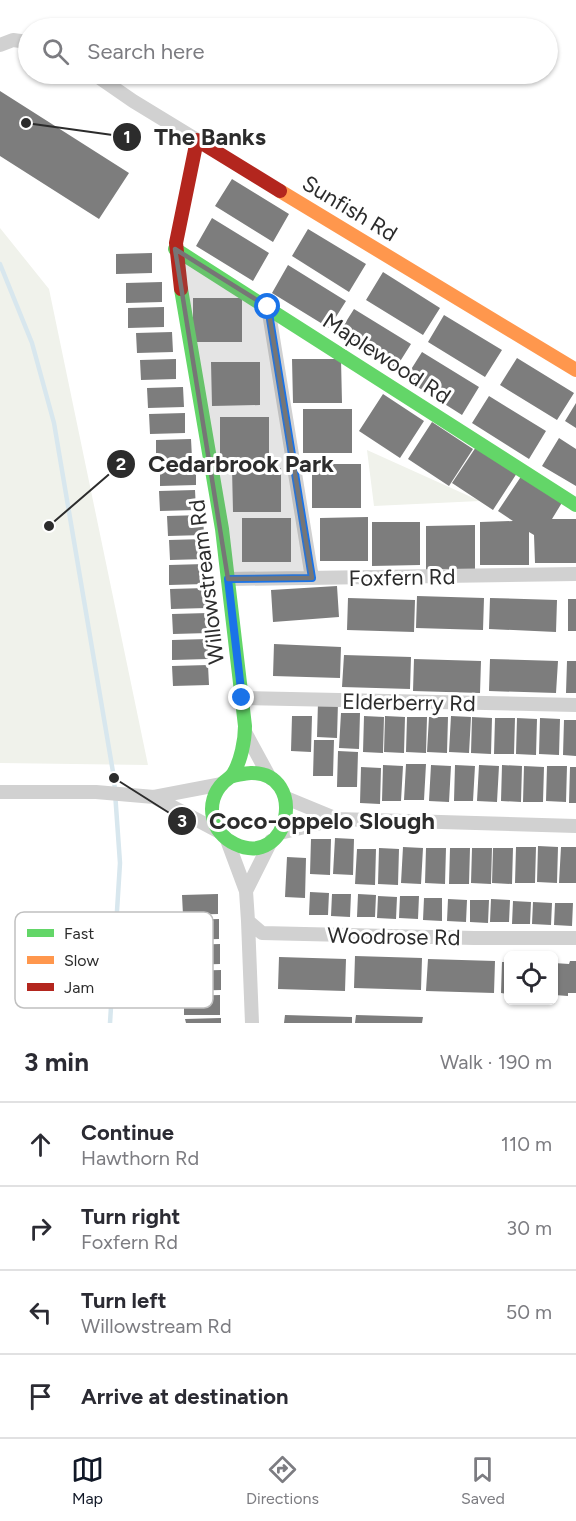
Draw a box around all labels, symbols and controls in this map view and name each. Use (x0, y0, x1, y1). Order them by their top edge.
search box (18, 18, 558, 84)
icon: search (39, 35, 72, 68)
text: Search here (87, 38, 205, 65)
callout: The Banks (112, 116, 278, 158)
text: The Banks (154, 122, 266, 151)
text: 1 (123, 126, 131, 148)
street label: Sunfish Rd (297, 170, 402, 247)
route start (254, 293, 280, 319)
street label: Maplewood Rd (318, 307, 456, 410)
callout: Cedarbrook Park (106, 443, 346, 485)
text: Cedarbrook Park (148, 449, 334, 478)
text: 2 (116, 453, 126, 475)
street label: Willowstream Rd (183, 498, 230, 666)
street label: Foxfern Rd (348, 563, 456, 592)
route end (228, 684, 254, 710)
street label: Elderberry Rd (342, 688, 476, 717)
callout: Coco-oppelo Slough (167, 800, 447, 842)
text: Coco-oppelo Slough (209, 806, 435, 835)
text: 3 (177, 810, 187, 832)
legend (15, 912, 213, 1008)
street label: Woodrose Rd (327, 922, 461, 951)
text: Fast (64, 924, 94, 943)
text: Slow (64, 951, 99, 970)
map controls (504, 951, 558, 1005)
button: locate (504, 951, 558, 1005)
text: Jam (64, 978, 94, 997)
text: 3 min (24, 1046, 89, 1078)
text: Walk · 190 m (440, 1050, 552, 1074)
text: Continue (81, 1119, 174, 1146)
icon: ahead (24, 1128, 57, 1161)
text: 110 m (501, 1132, 552, 1156)
text: Hawthorn Rd (81, 1146, 199, 1170)
text: Turn right (81, 1203, 180, 1230)
icon: right (24, 1212, 57, 1245)
text: 30 m (506, 1216, 552, 1240)
text: Foxfern Rd (81, 1230, 178, 1254)
text: Turn left (81, 1287, 167, 1314)
icon: left (24, 1296, 57, 1329)
text: 50 m (506, 1300, 552, 1324)
text: Willowstream Rd (81, 1314, 232, 1338)
icon: arrive (24, 1380, 57, 1413)
text: Arrive at destination (81, 1383, 289, 1410)
tab: Map (71, 1453, 104, 1508)
tab: Directions (246, 1453, 319, 1508)
tab: Saved (461, 1453, 505, 1508)

